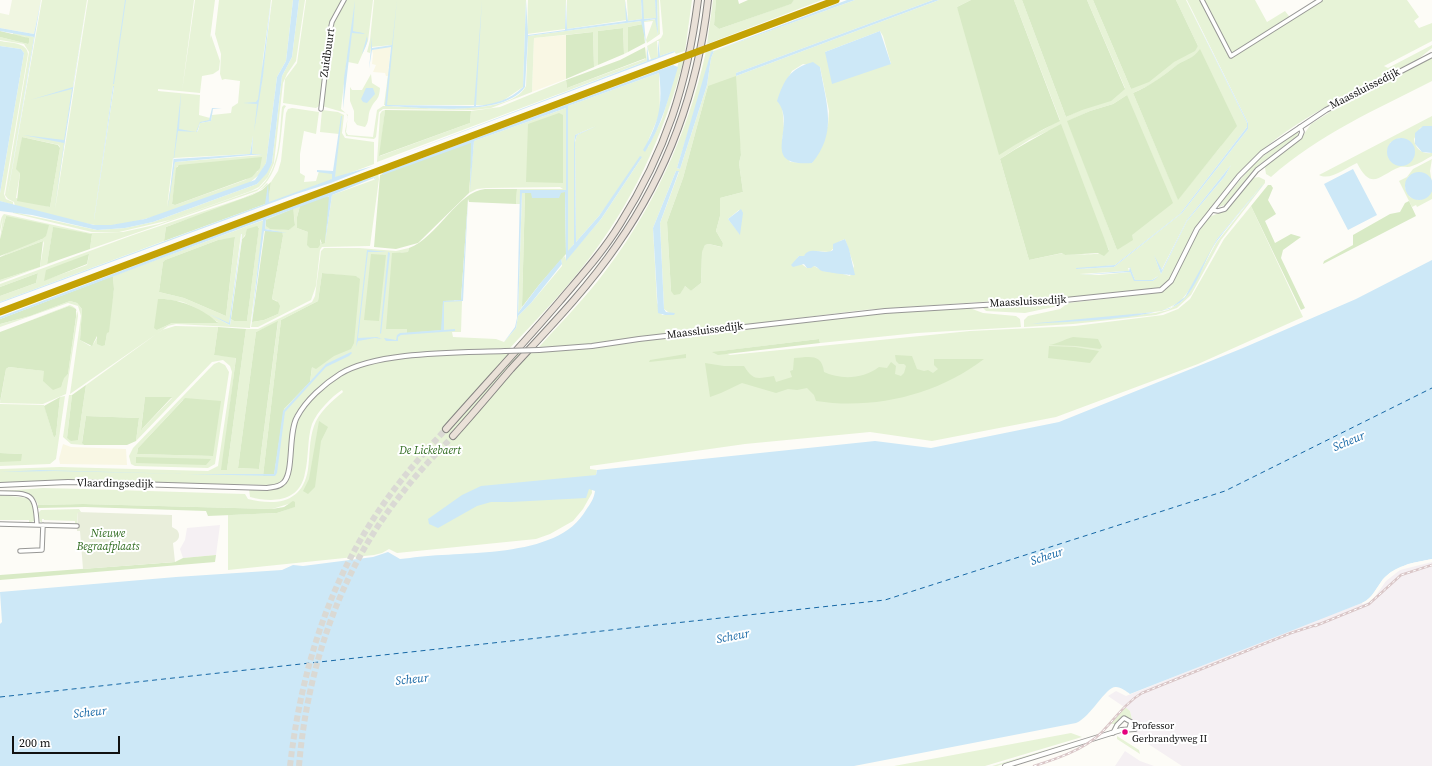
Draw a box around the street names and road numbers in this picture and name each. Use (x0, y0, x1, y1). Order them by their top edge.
street label: Zuidbuurt (318, 28, 338, 78)
street label: Maassluissedijk (1328, 66, 1402, 112)
street label: Maassluissedijk (989, 293, 1067, 311)
street label: Maassluissedijk (666, 320, 744, 342)
street label: Vlaardingsedijk (76, 477, 154, 491)

